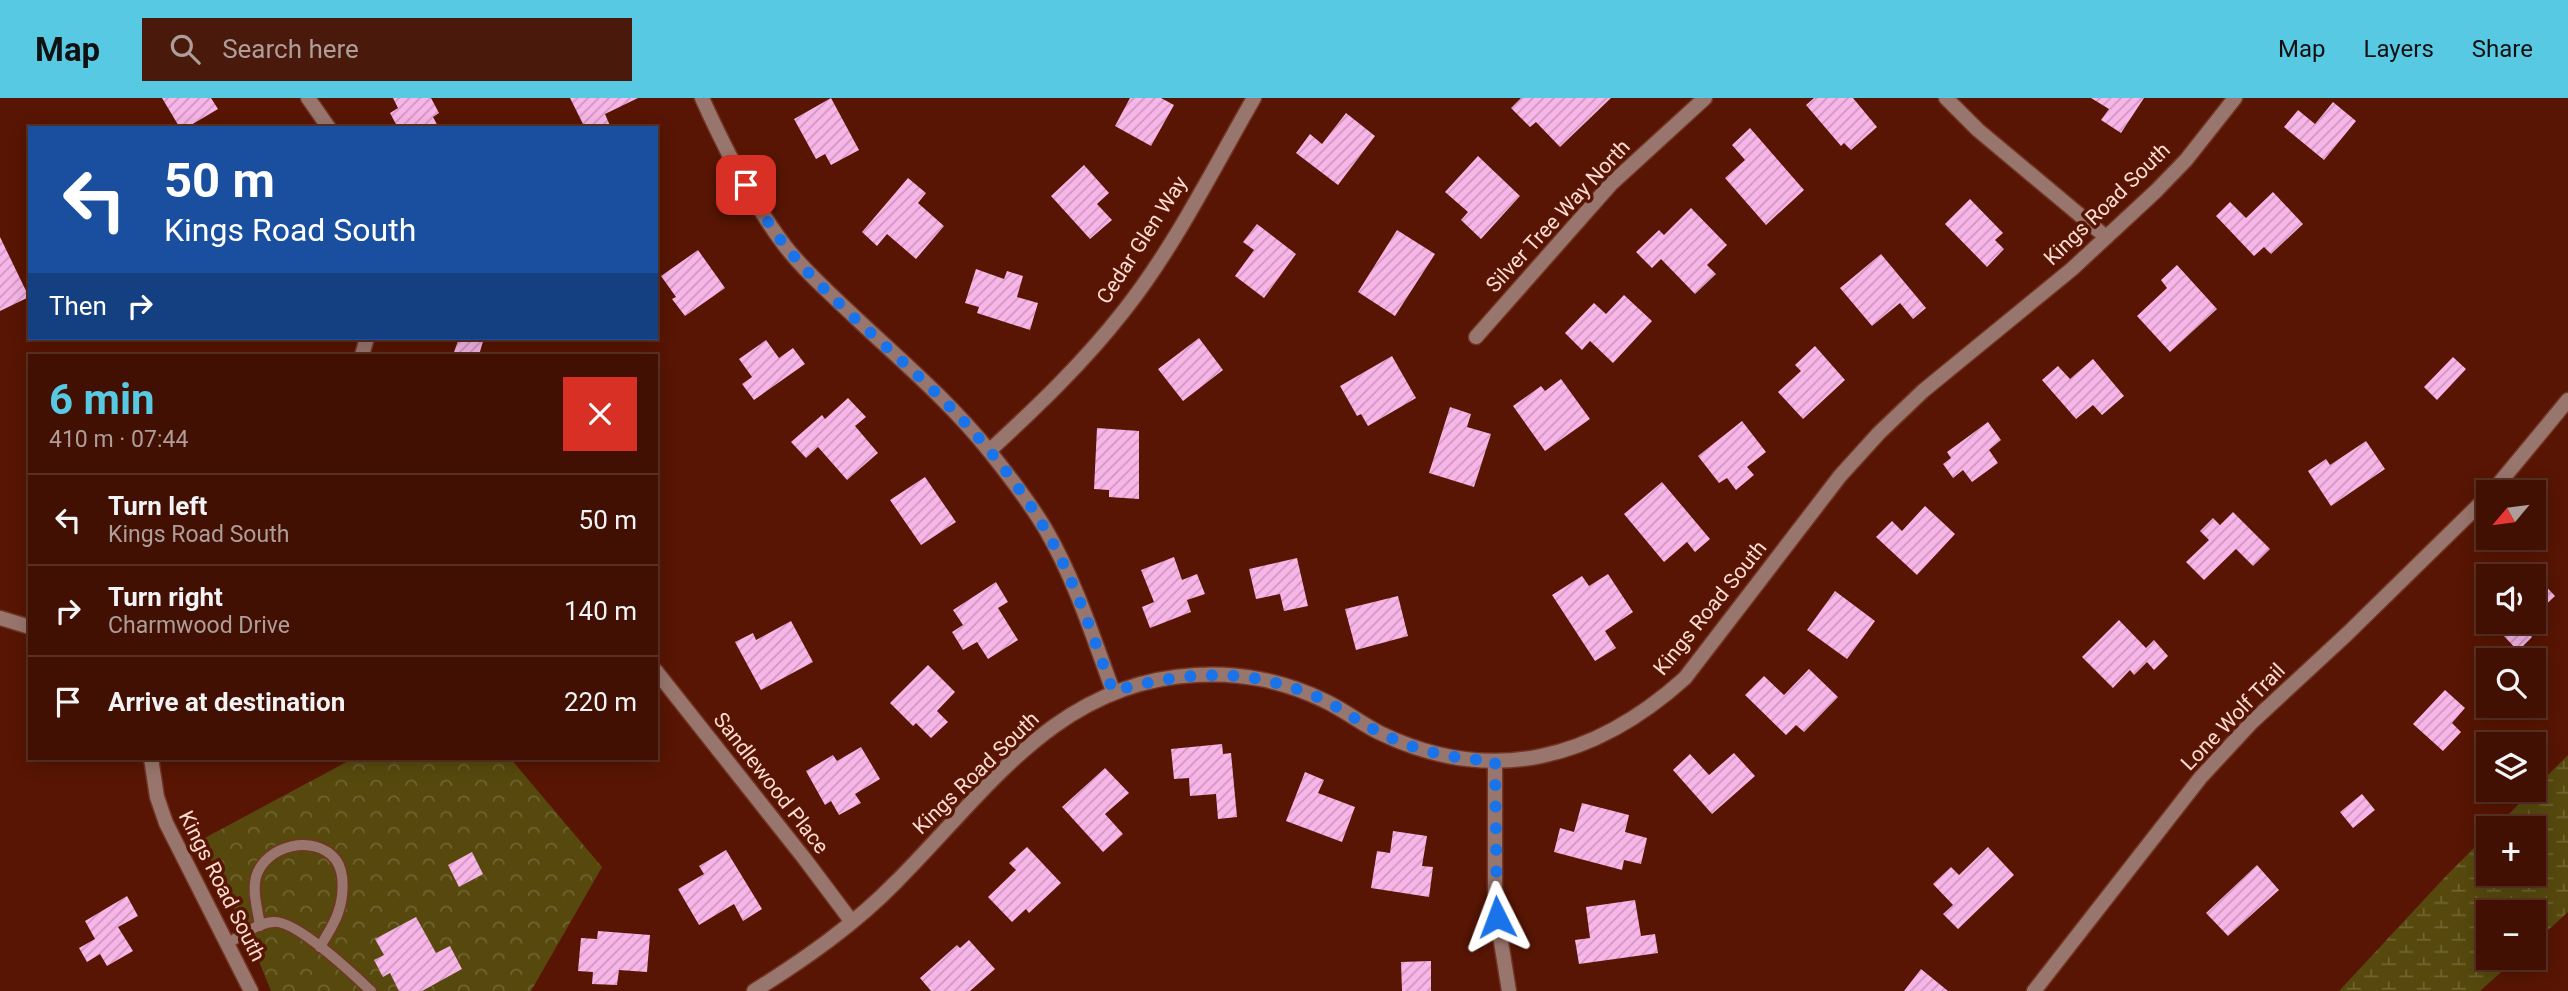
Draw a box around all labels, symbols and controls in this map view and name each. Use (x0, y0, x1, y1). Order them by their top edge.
search box (142, 18, 632, 81)
text: Map (35, 30, 100, 69)
icon: search (166, 30, 204, 68)
text: Search here (222, 34, 359, 64)
text: Map (2278, 35, 2326, 63)
text: Layers (2364, 35, 2434, 63)
text: Share (2472, 35, 2533, 63)
street label: Silver Tree Way North (1481, 135, 1635, 297)
street label: Kings Road South (2039, 138, 2175, 270)
text: 50 m (164, 152, 275, 209)
icon: left (49, 154, 140, 245)
pin (716, 155, 776, 215)
icon: arrive (727, 166, 765, 204)
street label: Cedar Glen Way (1092, 172, 1192, 308)
text: Kings Road South (164, 211, 416, 249)
icon: right (121, 287, 159, 325)
text: Then (49, 291, 107, 321)
text: 6 min (49, 375, 155, 424)
button: close (563, 377, 637, 451)
text: 410 m · 07:44 (49, 426, 188, 453)
north arrow (2476, 480, 2546, 550)
map controls (2476, 480, 2546, 970)
text: Turn left (108, 491, 207, 521)
icon: left (49, 501, 87, 539)
text: 50 m (579, 505, 637, 535)
text: Kings Road South (108, 521, 289, 548)
street label: Kings Road South (1649, 536, 1771, 680)
button: sound (2476, 564, 2546, 634)
text: Turn right (108, 582, 223, 612)
icon: right (49, 592, 87, 630)
text: 140 m (564, 596, 637, 626)
text: Charmwood Drive (108, 612, 290, 639)
button: search (2476, 648, 2546, 718)
street label: Lone Wolf Trail (2176, 659, 2290, 775)
icon: arrive (49, 683, 87, 721)
text: Arrive at destination (108, 687, 345, 717)
text: 220 m (564, 687, 637, 717)
street label: Kings Road South (908, 707, 1044, 839)
street label: Sandlewood Place (709, 708, 833, 858)
button: layers (2476, 732, 2546, 802)
street label: Kings Road South (174, 807, 270, 965)
button: + (2476, 816, 2546, 886)
position arrow (1460, 880, 1534, 954)
button: − (2476, 900, 2546, 970)

